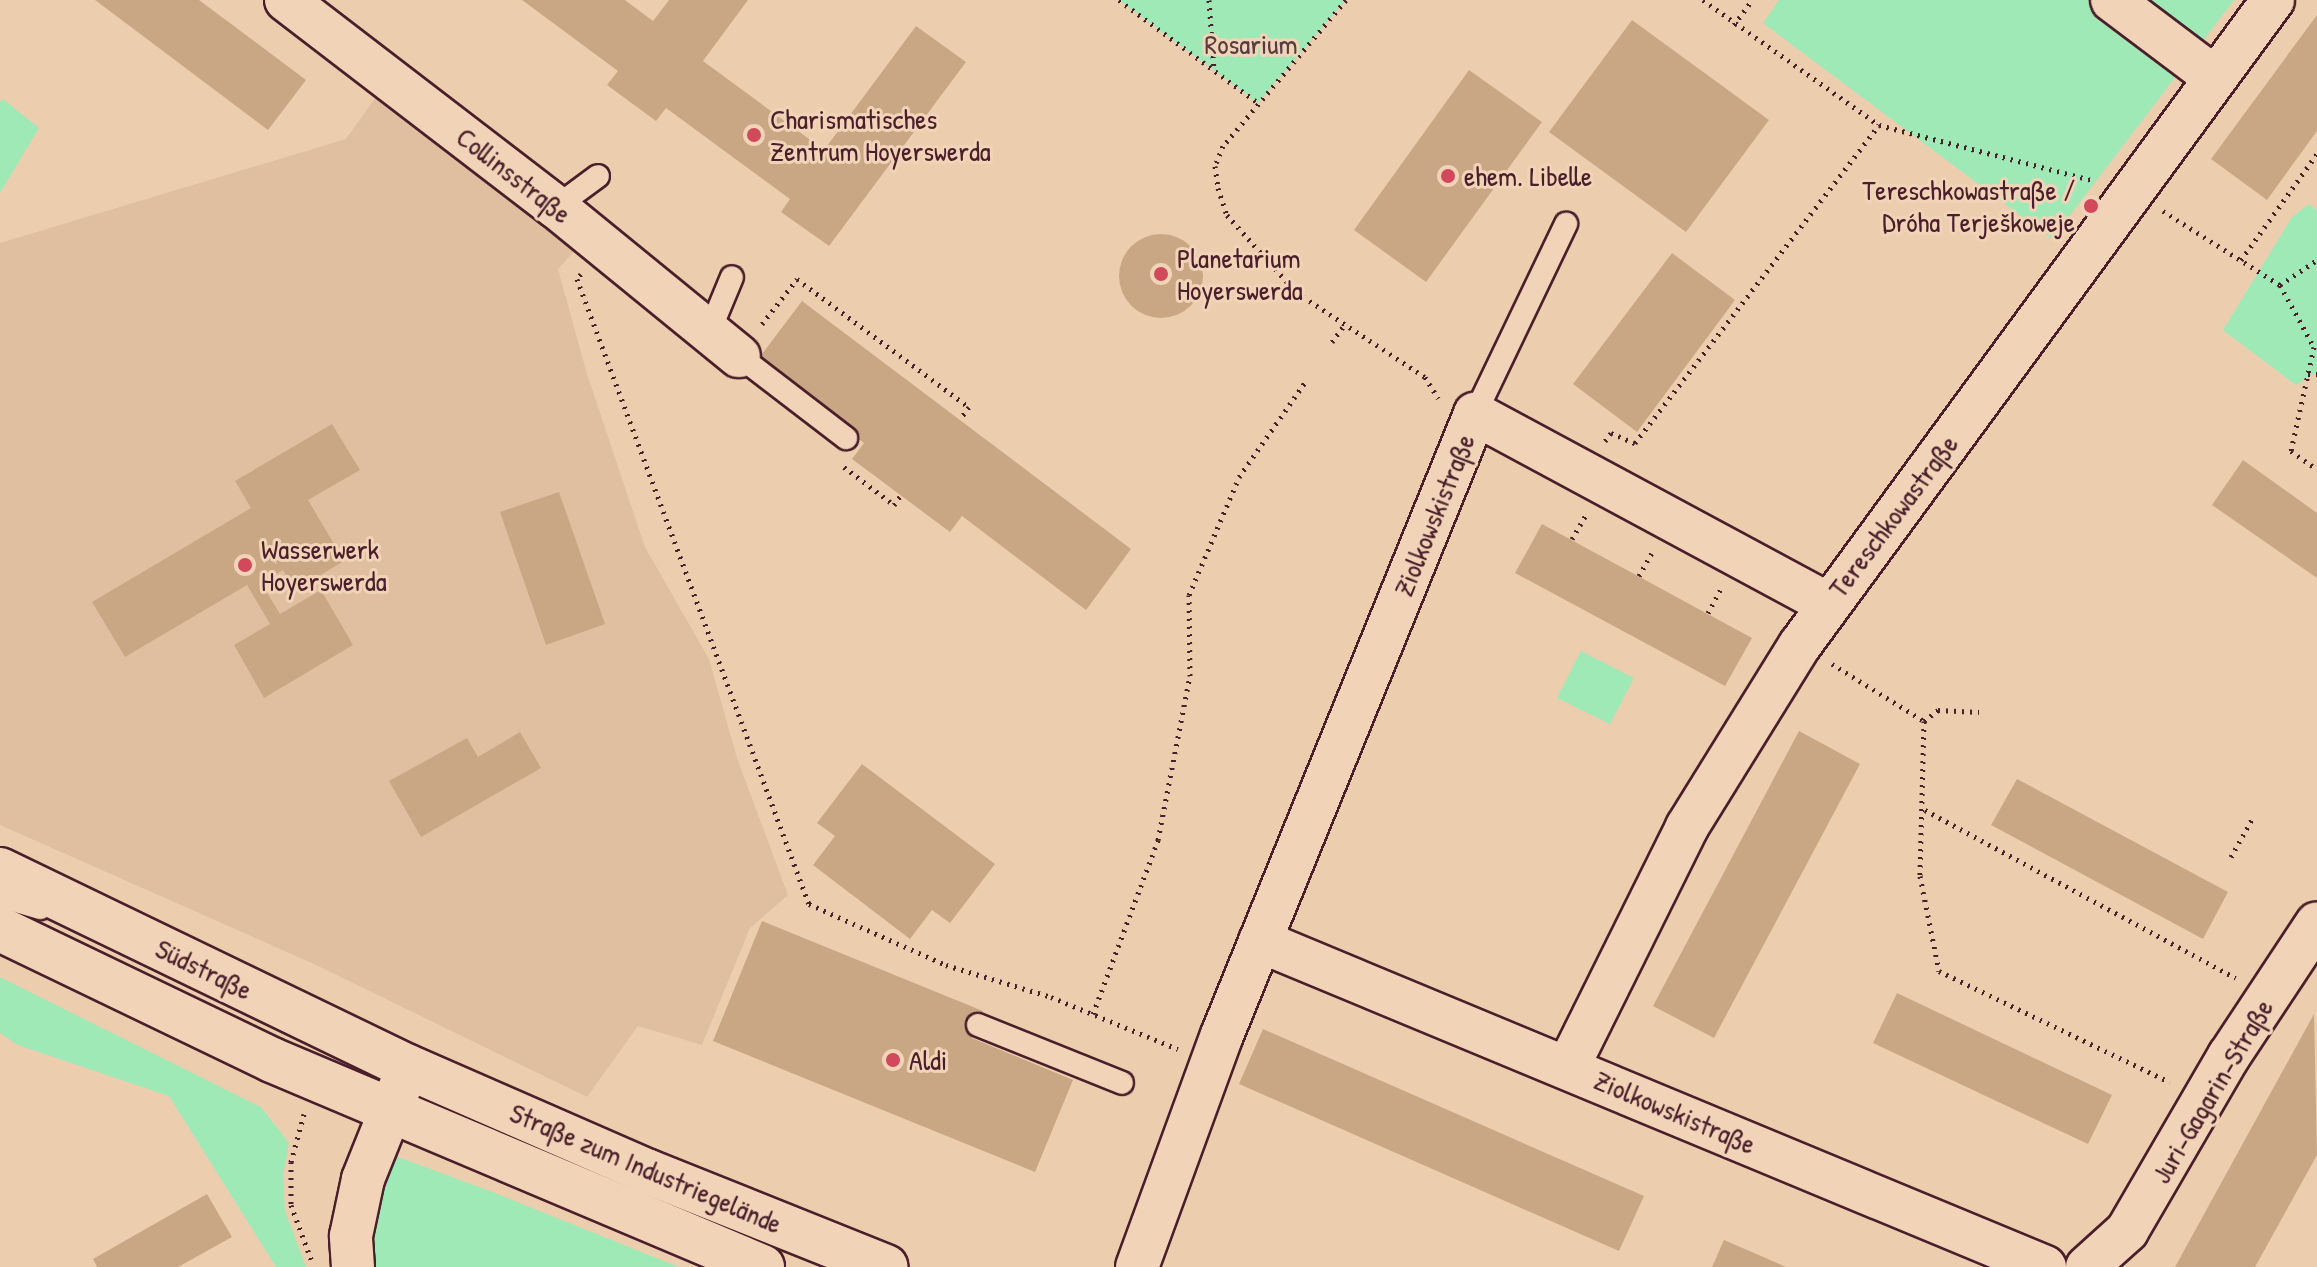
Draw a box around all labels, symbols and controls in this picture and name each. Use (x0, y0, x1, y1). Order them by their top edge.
park label: Rosarium (1204, 27, 1298, 61)
place label: Charismatisches Zentrum Hoyerswerda (770, 102, 991, 168)
street label: Collinsstraße (450, 120, 578, 230)
marker: Charismatisches Zentrum Hoyerswerda (745, 126, 763, 144)
place label: ehem. Libelle (1464, 159, 1592, 193)
marker: ehem. Libelle (1439, 167, 1457, 185)
place label: Tereschkowastraße / Dróha Terješkoweje (1862, 173, 2075, 239)
marker: Tereschkowastraße / Dróha Terješkoweje (2082, 197, 2100, 215)
place label: Planetarium Hoyerswerda (1177, 241, 1303, 307)
marker: Planetarium Hoyerswerda (1152, 265, 1170, 283)
street label: Tereschkowastraße (1821, 428, 1965, 604)
street label: Ziolkowskistraße (1386, 429, 1482, 601)
place label: Wasserwerk Hoyerswerda (261, 532, 387, 598)
marker: Wasserwerk Hoyerswerda (236, 556, 254, 574)
street label: Südstraße (150, 931, 258, 1007)
street label: Juri-Gagarin-Straße (2144, 993, 2280, 1189)
place label: Aldi (909, 1043, 947, 1077)
marker: Aldi (884, 1051, 902, 1069)
street label: Ziolkowskistraße (1589, 1063, 1761, 1161)
street label: Straße zum Industriegelände (505, 1095, 787, 1241)

